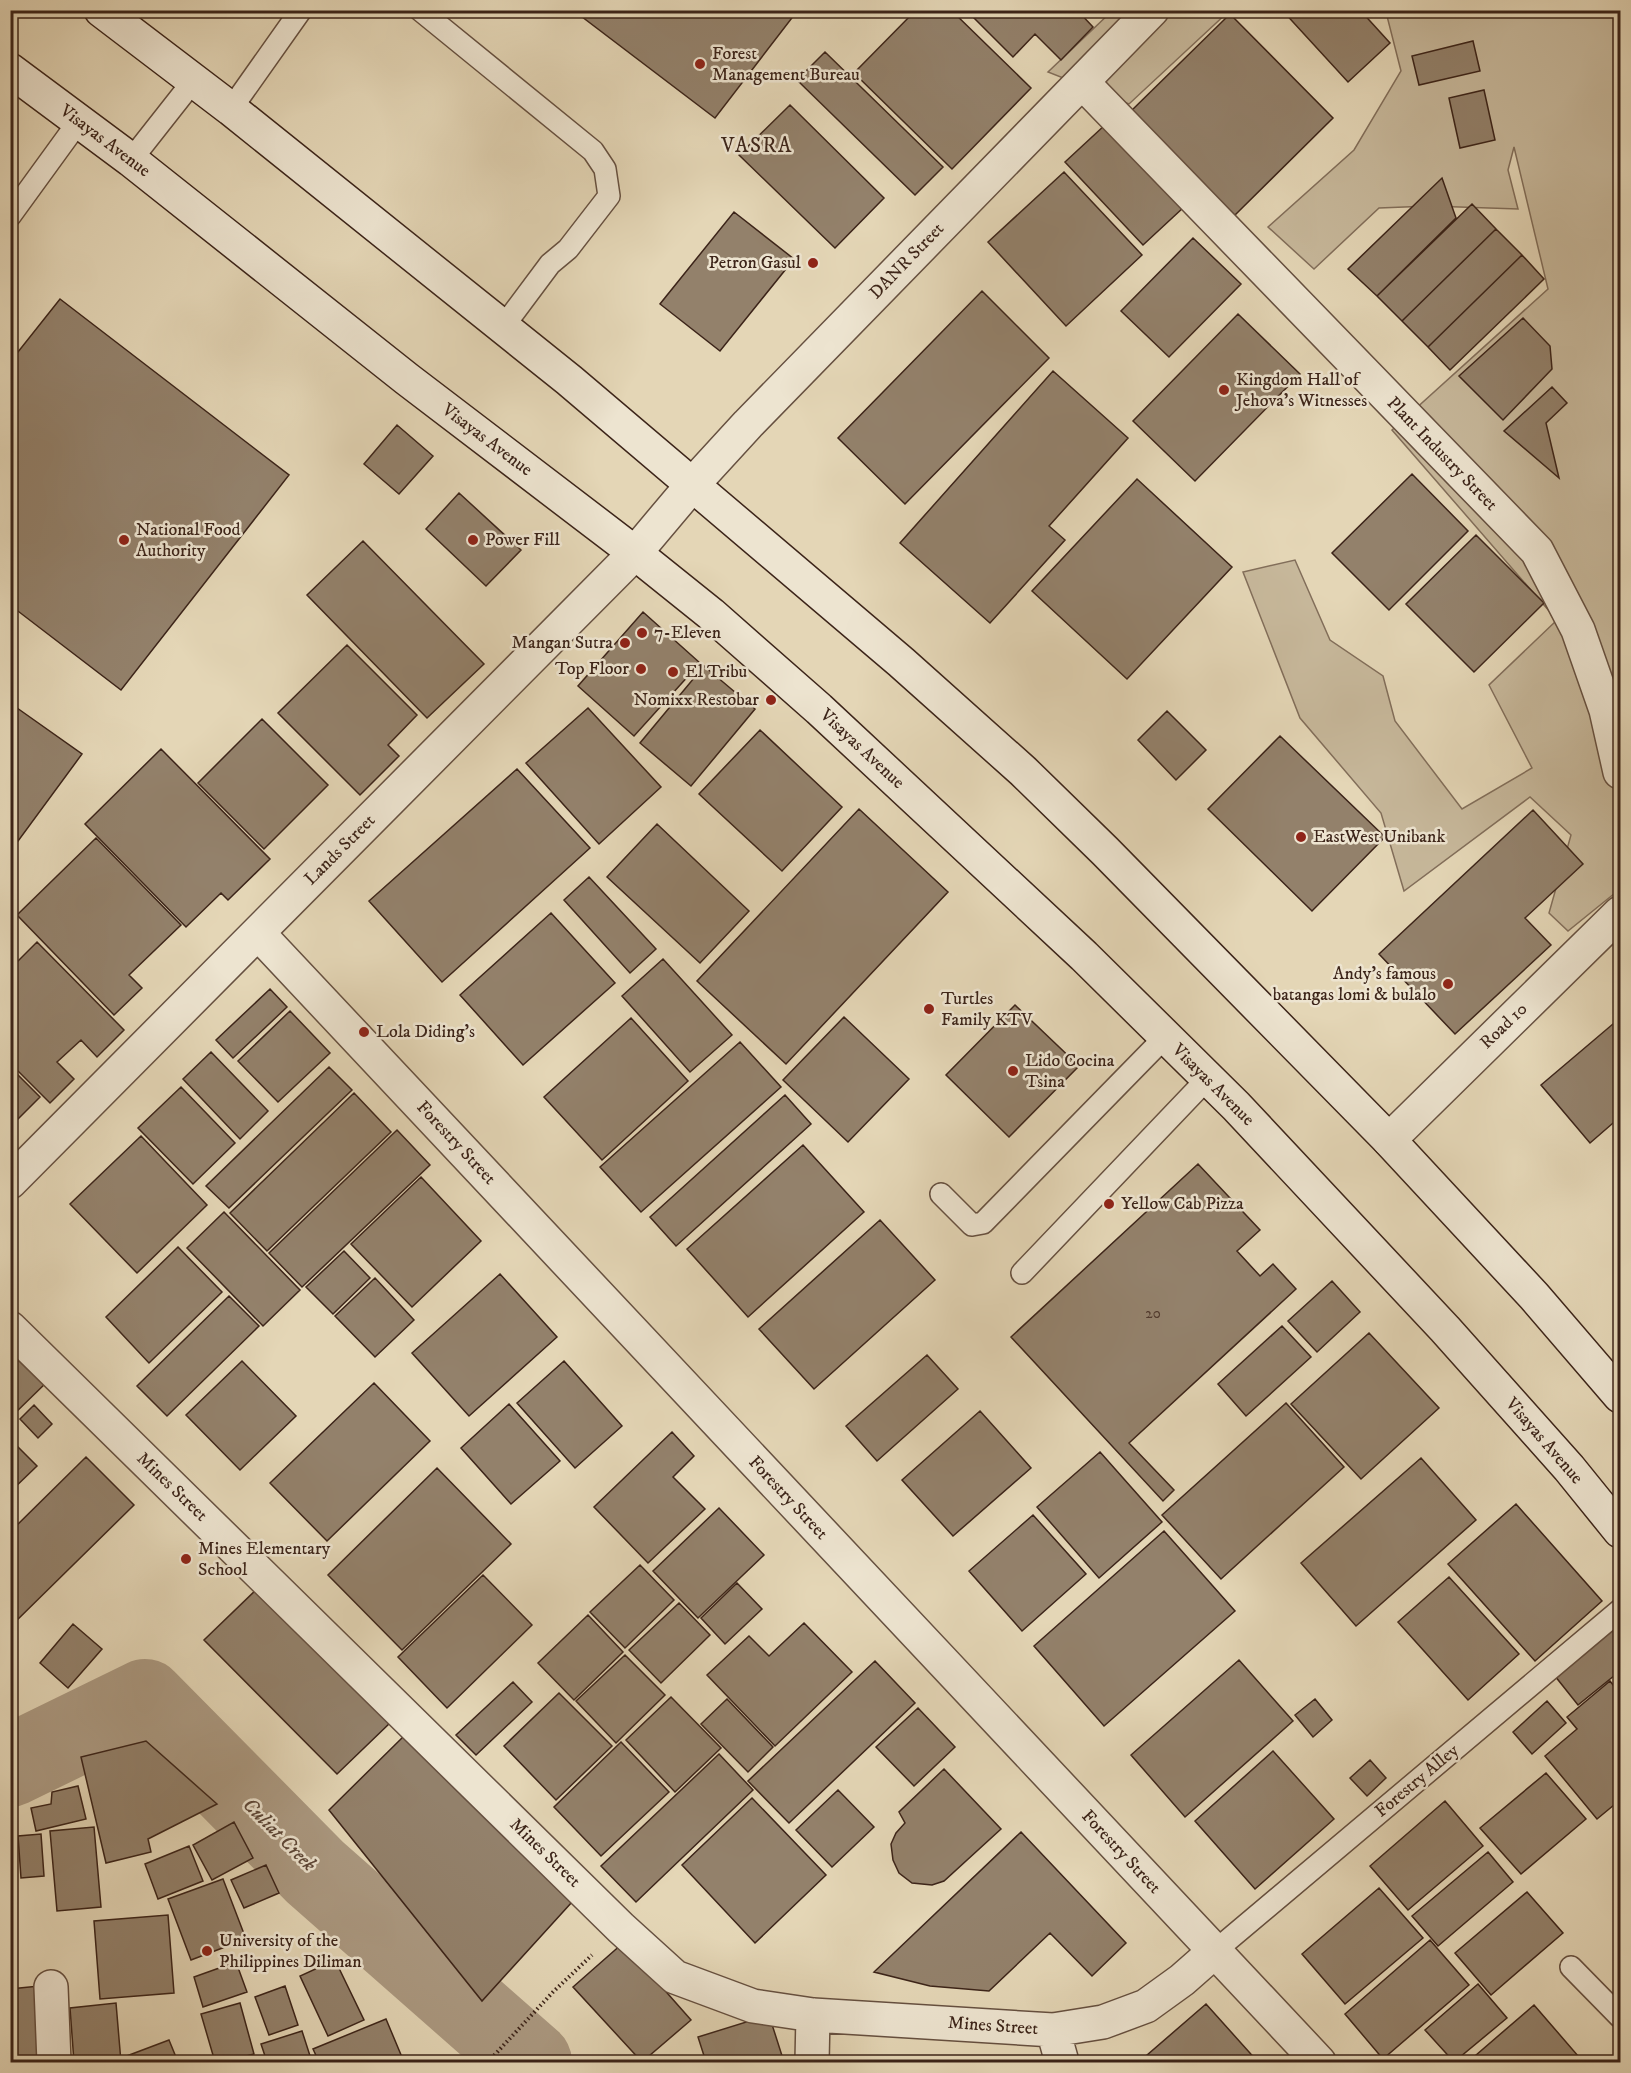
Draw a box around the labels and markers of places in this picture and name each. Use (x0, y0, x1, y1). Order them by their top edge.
place label: Forest Management Bureau (712, 43, 860, 86)
marker: Forest Management Bureau (693, 57, 707, 71)
place label: Petron Gasul (709, 252, 802, 274)
marker: Petron Gasul (806, 256, 820, 270)
place label: Kingdom Hall of Jehova's Witnesses (1234, 369, 1367, 412)
marker: Kingdom Hall of Jehova's Witnesses (1217, 383, 1231, 397)
place label: National Food Authority (136, 519, 240, 562)
place label: Power Fill (485, 529, 560, 551)
marker: National Food Authority (117, 533, 131, 547)
marker: Power Fill (466, 533, 480, 547)
place label: 7-Eleven (654, 622, 722, 644)
marker: 7-Eleven (635, 626, 649, 640)
place label: Mangan Sutra (512, 632, 613, 654)
marker: Mangan Sutra (618, 636, 632, 650)
place label: Top Floor (555, 658, 629, 680)
place label: El Tribu (685, 661, 748, 683)
marker: Top Floor (634, 662, 648, 676)
marker: El Tribu (666, 665, 680, 679)
place label: Nomixx Restobar (633, 689, 759, 711)
marker: Nomixx Restobar (764, 693, 778, 707)
place label: EastWest Unibank (1313, 826, 1445, 848)
marker: EastWest Unibank (1294, 830, 1308, 844)
place label: Andy's famous batangas lomi & bulalo (1273, 963, 1436, 1006)
marker: Andy's famous batangas lomi & bulalo (1441, 977, 1455, 991)
place label: Turtles Family KTV (941, 988, 1033, 1031)
marker: Turtles Family KTV (922, 1002, 936, 1016)
place label: Lola Diding's (376, 1021, 475, 1043)
marker: Lola Diding's (357, 1025, 371, 1039)
place label: Lido Cocina Tsina (1025, 1050, 1115, 1093)
marker: Lido Cocina Tsina (1006, 1064, 1020, 1078)
place label: Yellow Cab Pizza (1121, 1193, 1244, 1215)
marker: Yellow Cab Pizza (1102, 1197, 1116, 1211)
place label: Mines Elementary School (198, 1538, 331, 1581)
marker: Mines Elementary School (179, 1552, 193, 1566)
place label: University of the Philippines Diliman (219, 1930, 362, 1973)
marker: University of the Philippines Diliman (200, 1944, 214, 1958)

